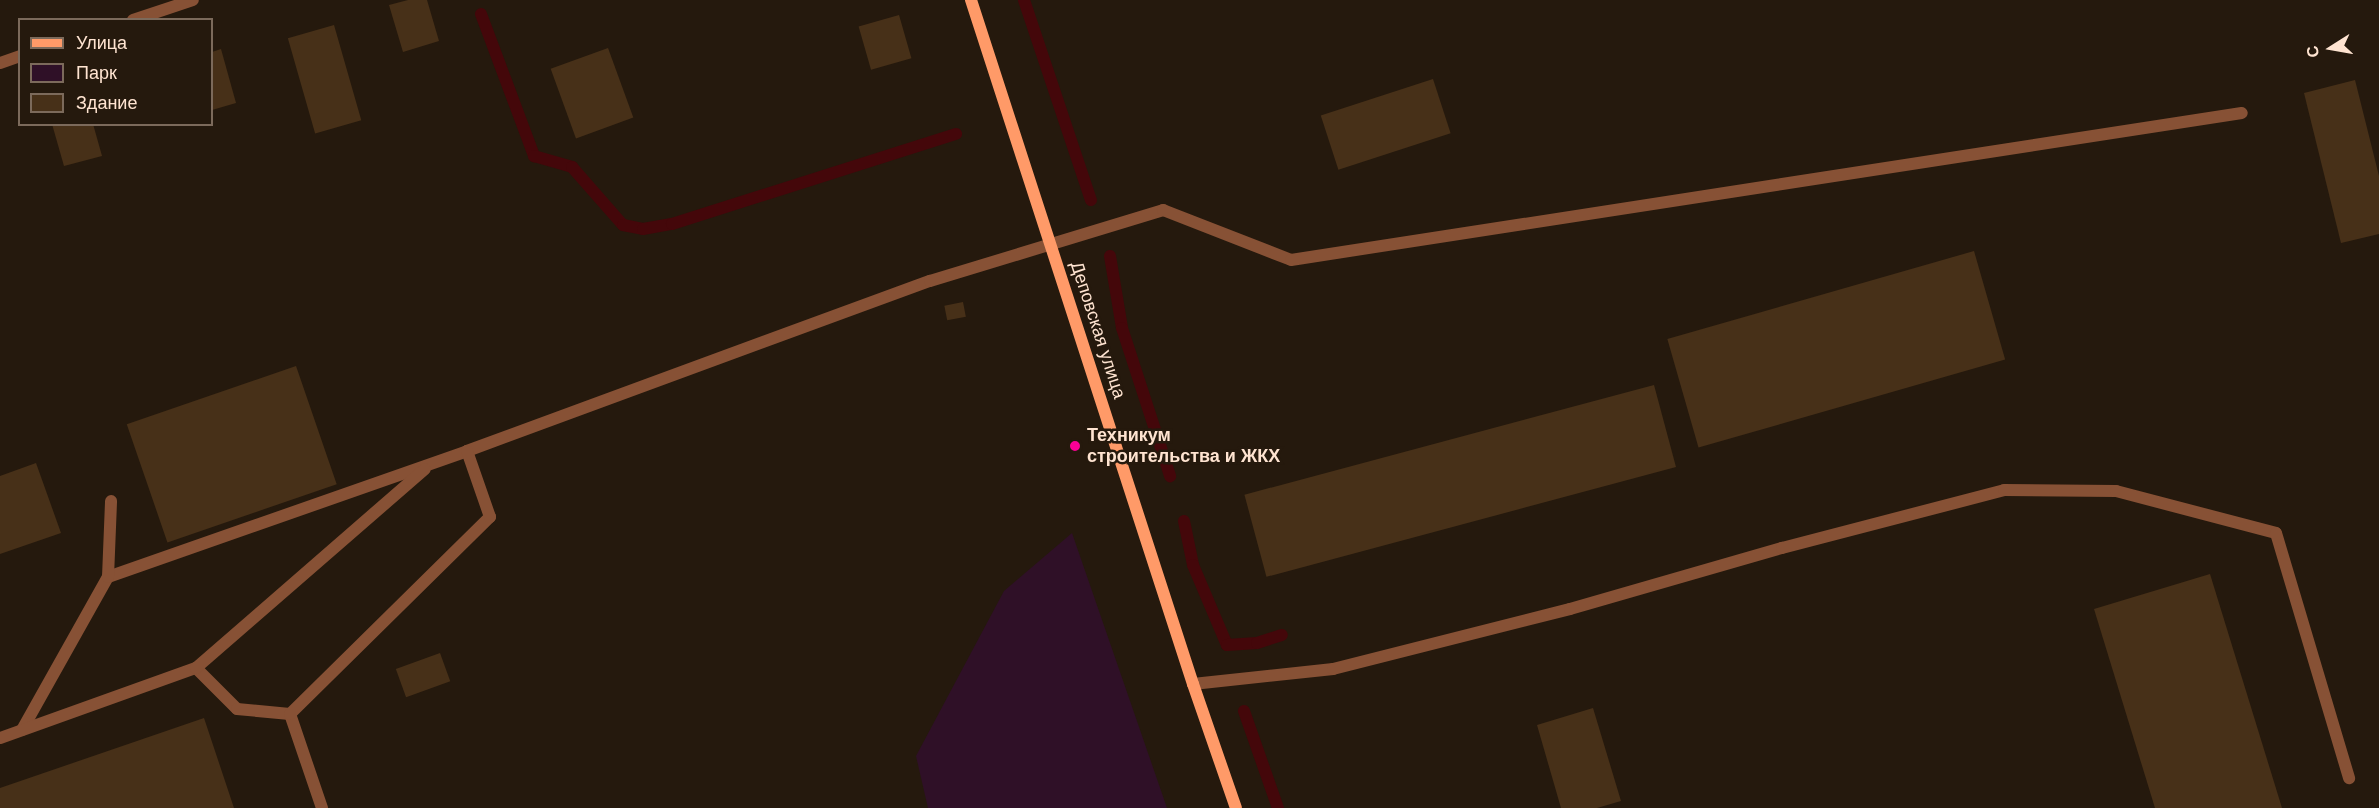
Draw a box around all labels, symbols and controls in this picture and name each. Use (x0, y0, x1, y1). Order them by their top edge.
legend (18, 18, 213, 126)
north arrow (2301, 18, 2361, 78)
text: Улица (76, 33, 127, 53)
text: С (2303, 44, 2322, 59)
text: Парк (76, 63, 117, 83)
text: Здание (76, 93, 137, 113)
street label: Деповская улица (1066, 259, 1130, 401)
place label: Техникум строительства и ЖКХ (1087, 425, 1280, 468)
marker: Техникум строительства и ЖКХ (1068, 439, 1082, 453)

